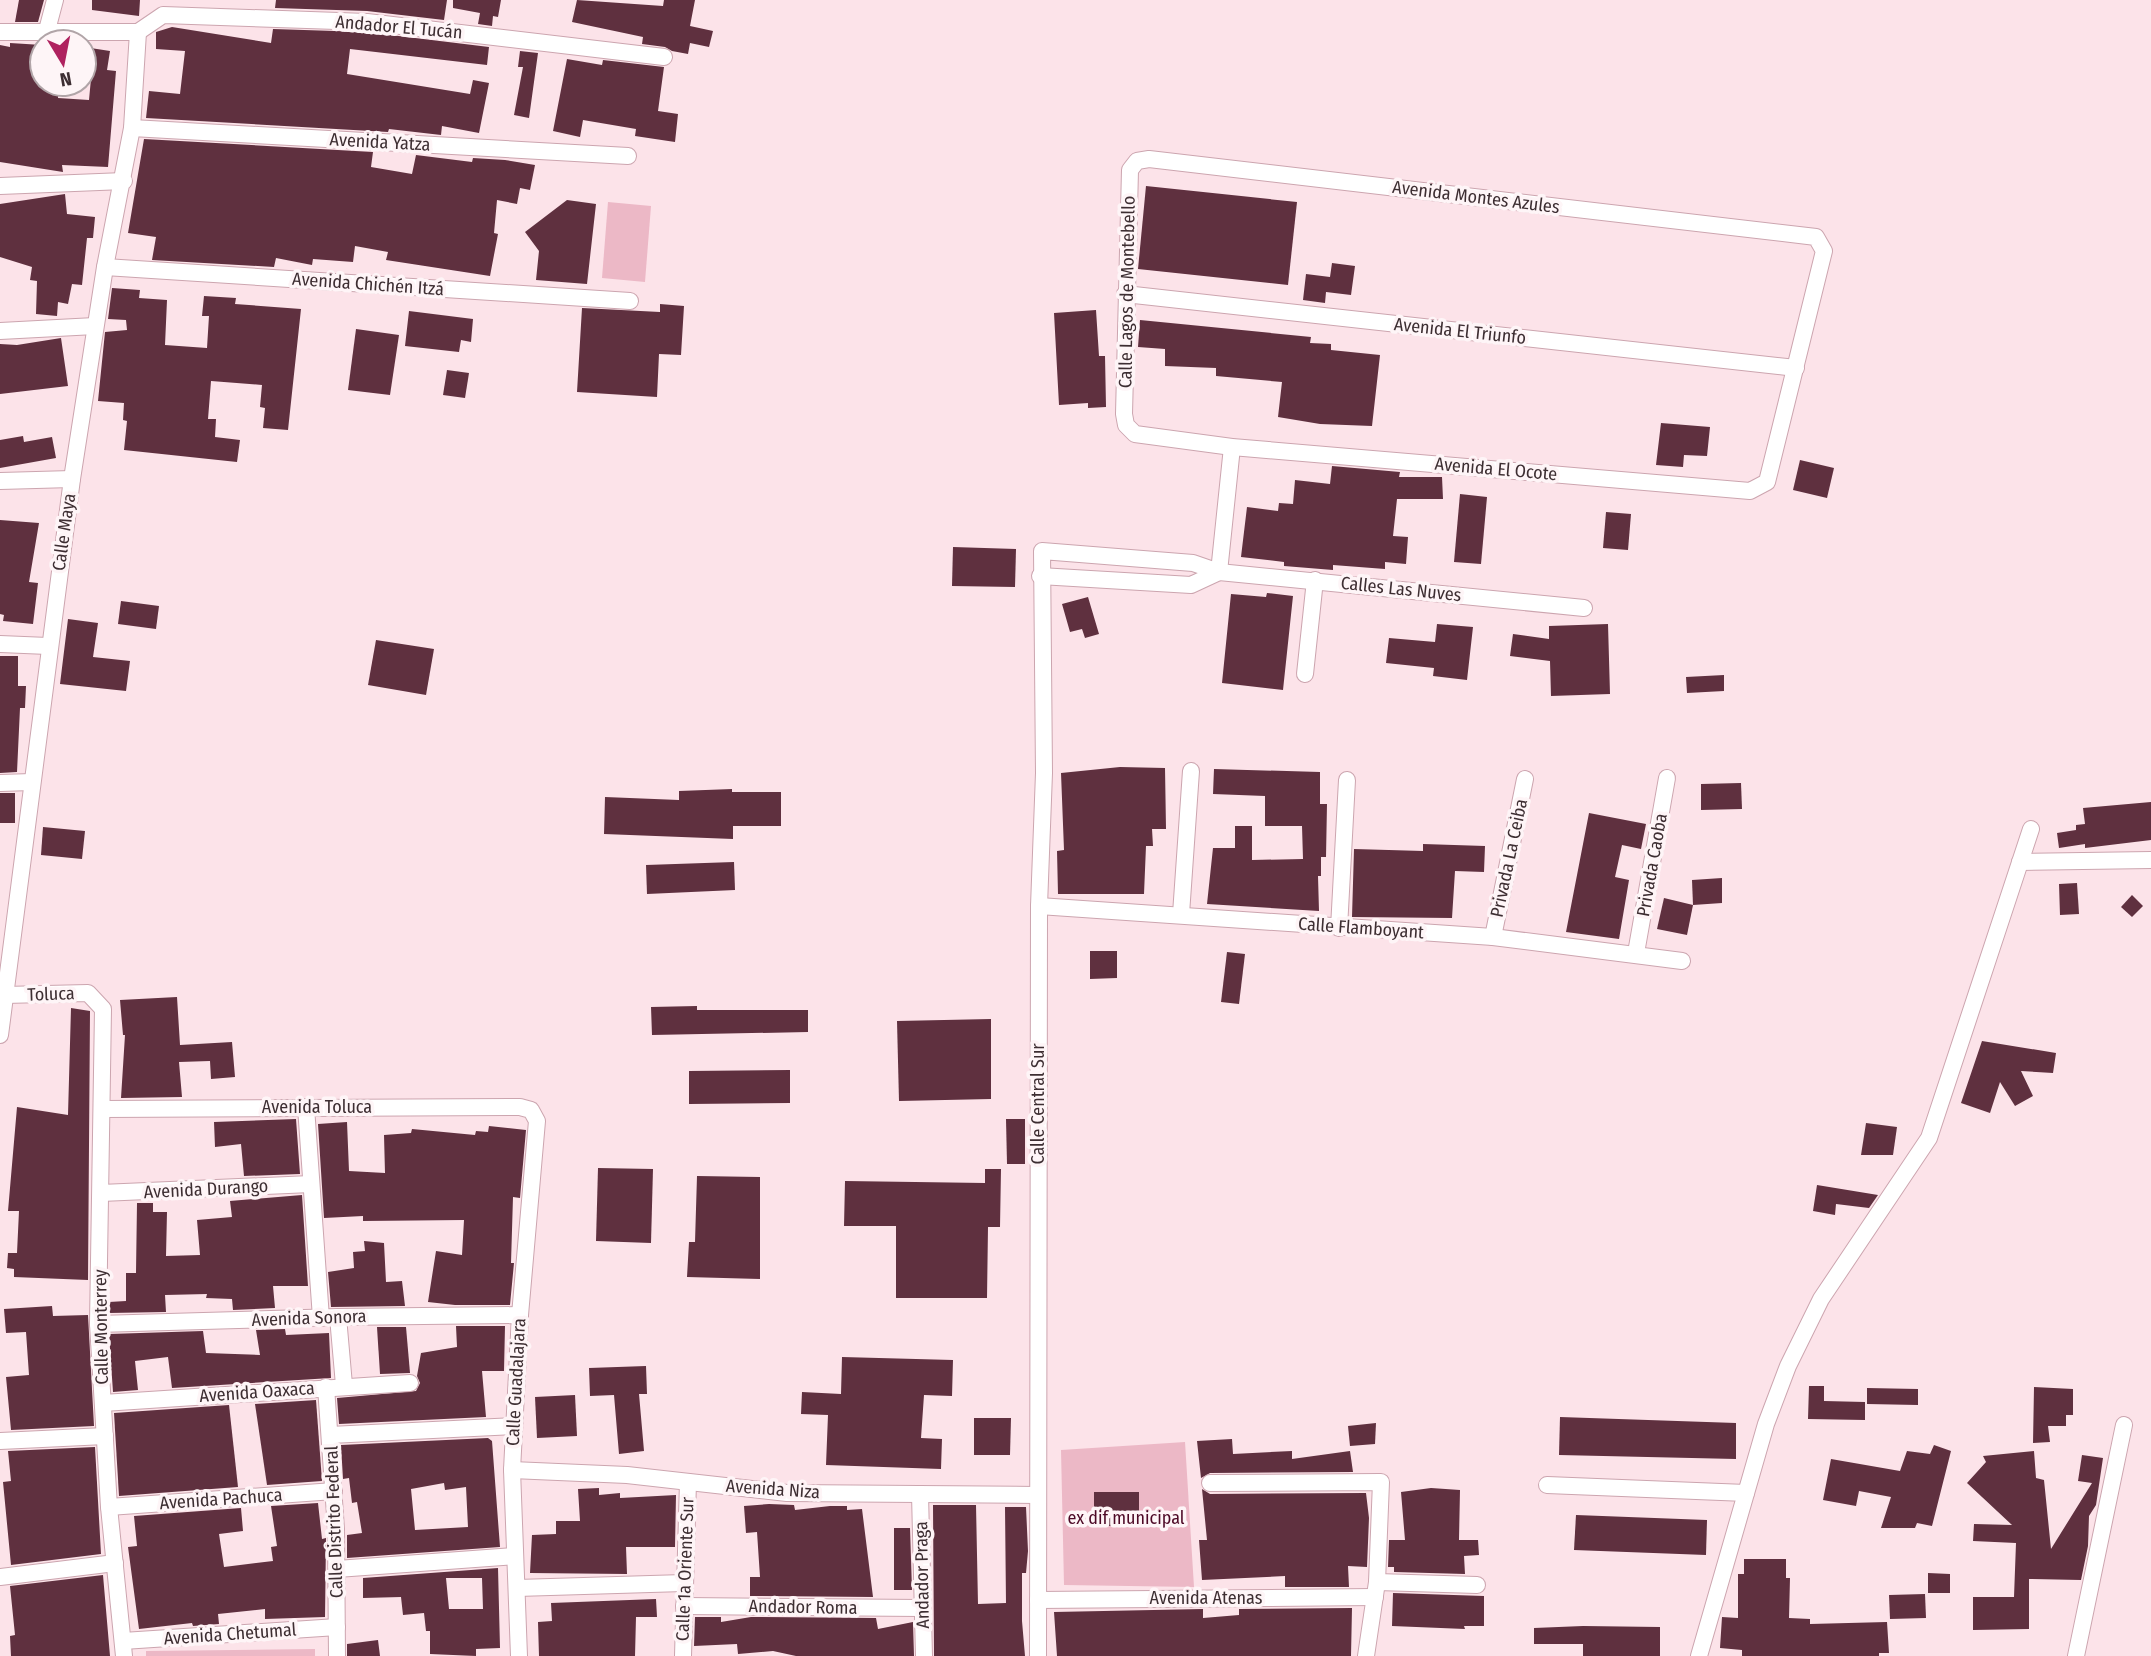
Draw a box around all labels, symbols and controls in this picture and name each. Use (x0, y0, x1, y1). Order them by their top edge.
street label: Andador El Tucán (335, 10, 463, 44)
north arrow (28, 28, 98, 98)
text: N (58, 67, 73, 92)
street label: Avenida Yatza (329, 128, 431, 156)
street label: Avenida Montes Azules (1391, 176, 1561, 218)
street label: Calle Lagos de Montebello (1114, 196, 1140, 388)
street label: Avenida Chichén Itzá (291, 268, 445, 300)
street label: Avenida El Triunfo (1393, 313, 1527, 349)
street label: Avenida El Ocote (1434, 453, 1558, 485)
street label: Calle Maya (48, 492, 80, 572)
street label: Calles Las Nuves (1340, 572, 1463, 606)
street label: Privada La Ceiba (1486, 797, 1532, 919)
street label: Privada Caoba (1632, 811, 1672, 918)
street label: Calle Flamboyant (1297, 913, 1425, 943)
street label: Toluca (27, 982, 75, 1006)
street label: Calle Central Sur (1027, 1043, 1049, 1165)
street label: Avenida Toluca (262, 1096, 372, 1118)
street label: Avenida Durango (143, 1175, 269, 1203)
street label: Calle Monterrey (89, 1269, 113, 1385)
street label: Avenida Sonora (251, 1305, 367, 1331)
street label: Calle Guadalajara (502, 1317, 530, 1447)
street label: Avenida Oaxaca (198, 1377, 316, 1407)
street label: Calle Distrito Federal (320, 1445, 348, 1599)
street label: Avenida Niza (725, 1475, 821, 1503)
street label: Avenida Pachuca (159, 1484, 283, 1514)
street label: Calle 1a Oriente Sur (671, 1496, 699, 1641)
park label: ex dif municipal (1067, 1507, 1185, 1529)
street label: Andador Praga (910, 1521, 934, 1629)
street label: Avenida Atenas (1150, 1587, 1263, 1609)
street label: Andador Roma (748, 1595, 858, 1619)
street label: Avenida Chetumal (163, 1618, 297, 1650)

